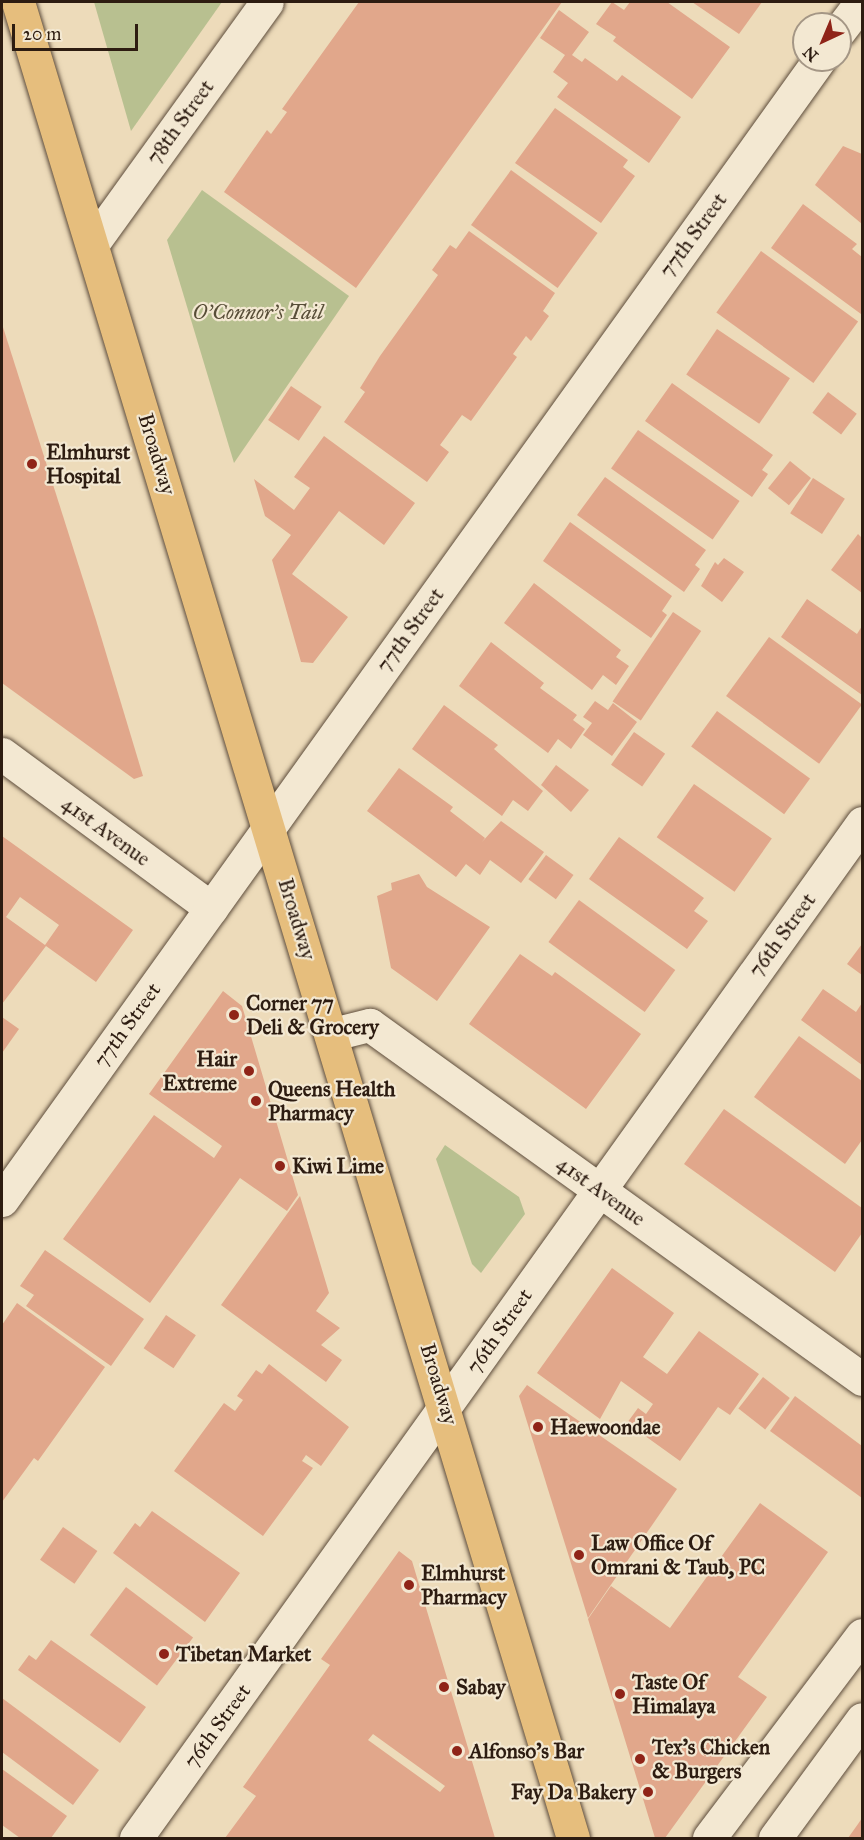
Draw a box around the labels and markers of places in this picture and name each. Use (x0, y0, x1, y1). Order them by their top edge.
place label: Elmhurst Hospital (46, 439, 130, 489)
marker: Elmhurst Hospital (23, 455, 41, 473)
place label: Corner 77 Deli & Grocery (246, 990, 379, 1040)
marker: Corner 77 Deli & Grocery (227, 1008, 241, 1022)
place label: Hair Extreme (162, 1046, 237, 1096)
marker: Hair Extreme (242, 1064, 256, 1078)
place label: Queens Health Pharmacy (268, 1076, 395, 1126)
marker: Queens Health Pharmacy (249, 1094, 263, 1108)
place label: Kiwi Lime (292, 1153, 384, 1179)
marker: Kiwi Lime (273, 1159, 287, 1173)
place label: Haewoondae (550, 1414, 660, 1440)
marker: Haewoondae (531, 1420, 545, 1434)
place label: Law Office Of Omrani & Taub, PC (591, 1530, 765, 1580)
marker: Law Office Of Omrani & Taub, PC (572, 1548, 586, 1562)
place label: Elmhurst Pharmacy (421, 1560, 507, 1610)
marker: Elmhurst Pharmacy (402, 1578, 416, 1592)
place label: Tibetan Market (176, 1641, 311, 1667)
marker: Tibetan Market (157, 1647, 171, 1661)
place label: Taste Of Himalaya (632, 1669, 715, 1719)
place label: Sabay (456, 1674, 506, 1700)
marker: Sabay (437, 1680, 451, 1694)
marker: Taste Of Himalaya (613, 1687, 627, 1701)
place label: Tex's Chicken & Burgers (652, 1734, 770, 1784)
place label: Alfonso's Bar (469, 1738, 584, 1764)
marker: Alfonso's Bar (450, 1744, 464, 1758)
marker: Tex's Chicken & Burgers (633, 1752, 647, 1766)
place label: Fay Da Bakery (511, 1779, 636, 1805)
marker: Fay Da Bakery (641, 1785, 655, 1799)

